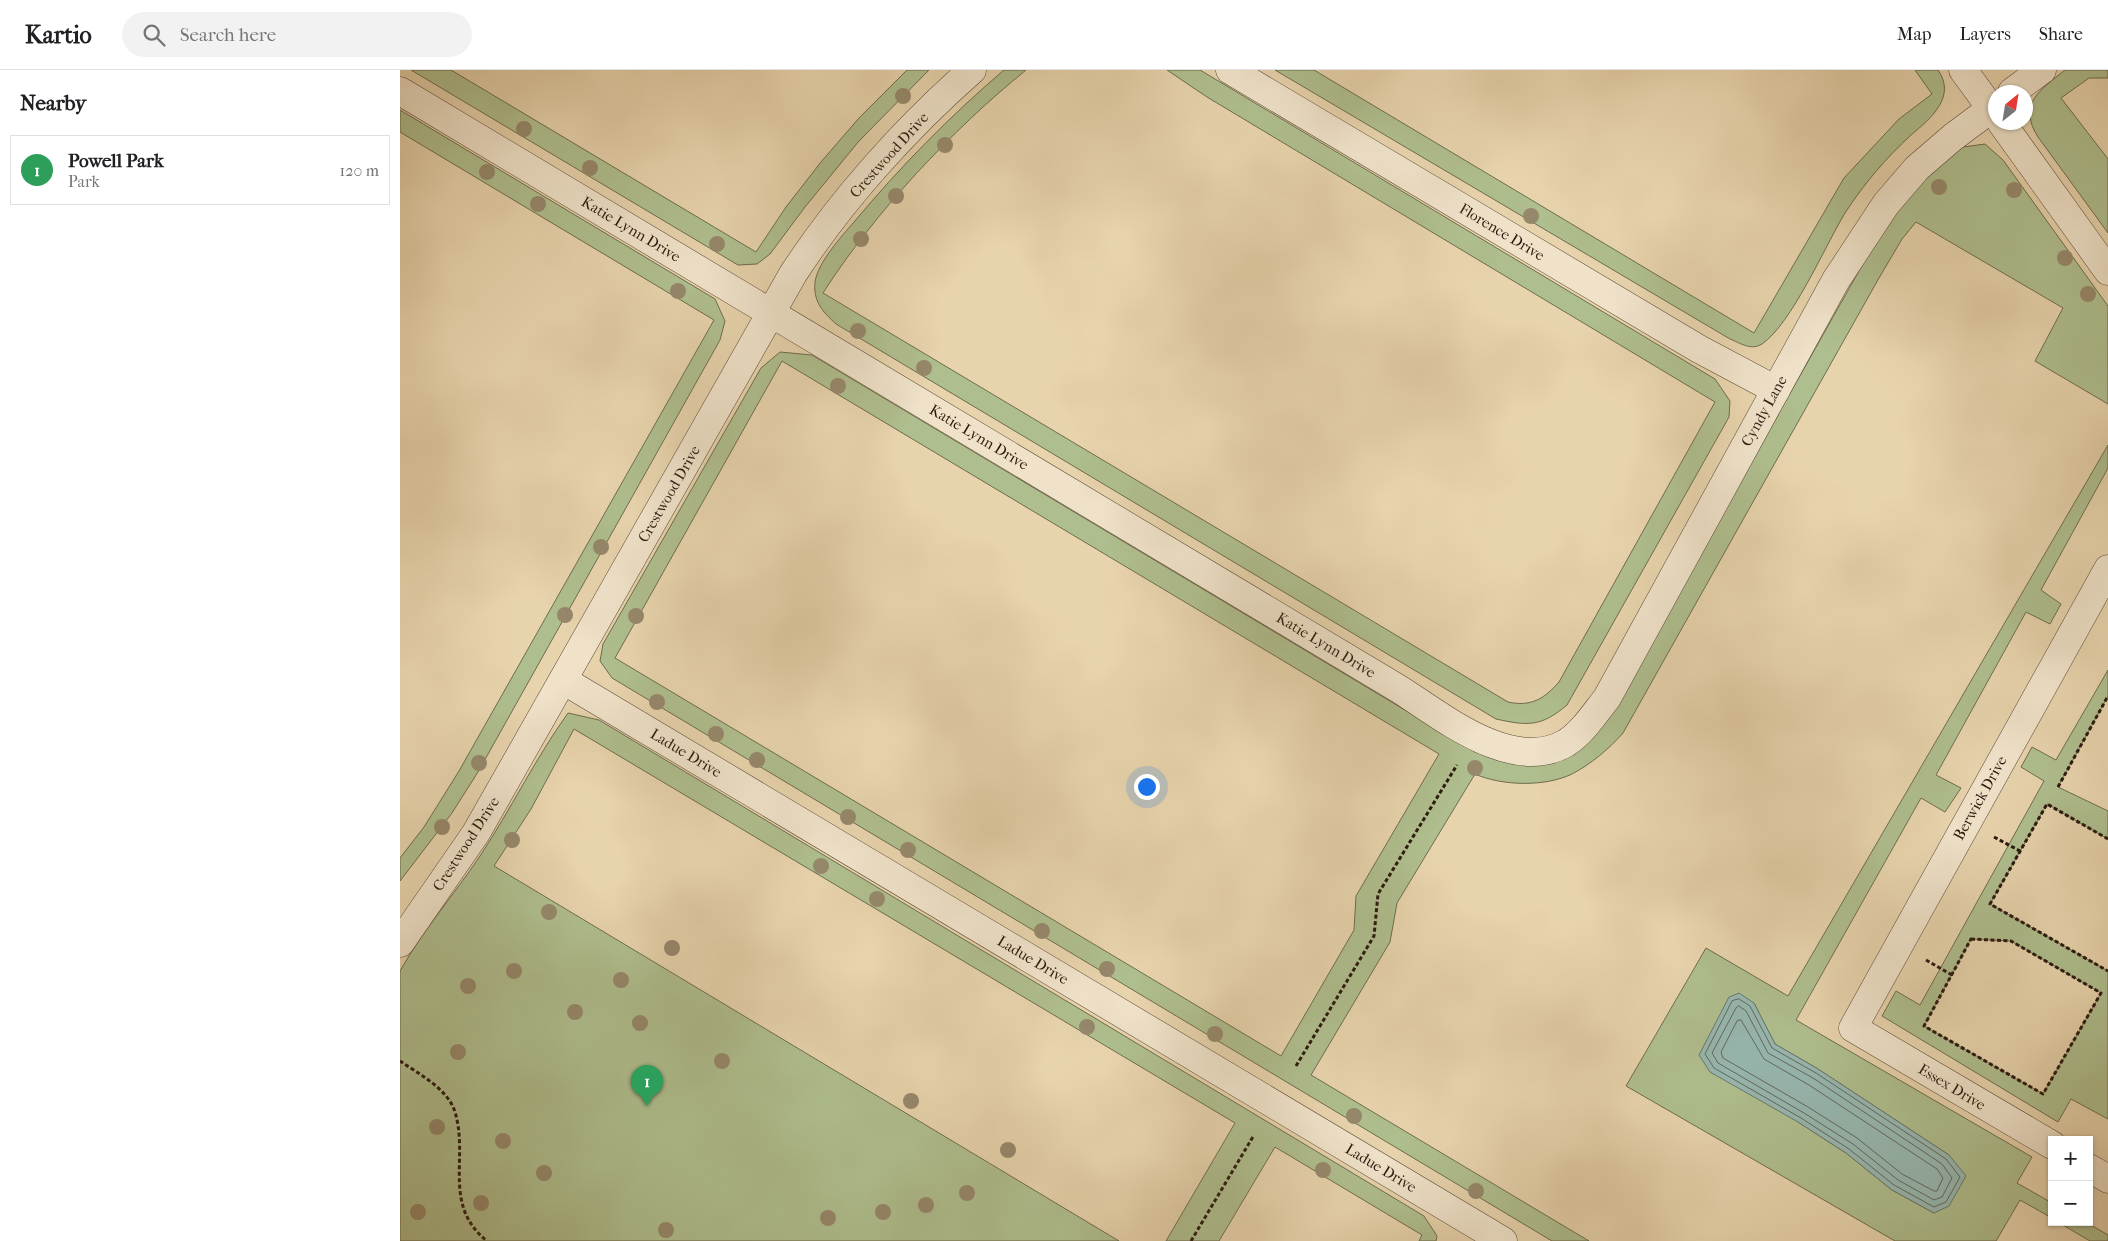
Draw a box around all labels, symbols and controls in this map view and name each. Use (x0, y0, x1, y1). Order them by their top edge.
search box (122, 12, 472, 57)
text: Kartio (25, 21, 92, 49)
icon: search (140, 21, 168, 49)
text: Search here (180, 24, 276, 46)
text: Map (1897, 24, 1931, 45)
text: Layers (1959, 24, 2011, 45)
text: Share (2039, 24, 2083, 45)
north arrow (1988, 85, 2033, 130)
text: Nearby (20, 91, 86, 115)
street label: Crestwood Drive (846, 108, 932, 201)
text: Powell Park (68, 150, 164, 172)
text: 1 (34, 161, 40, 180)
text: 120 m (340, 161, 379, 180)
text: Park (68, 172, 100, 191)
street label: Katie Lynn Drive (578, 192, 684, 266)
street label: Florence Drive (1456, 200, 1548, 265)
street label: Cyndy Lane (1737, 372, 1791, 449)
street label: Katie Lynn Drive (926, 400, 1032, 474)
street label: Crestwood Drive (634, 442, 704, 546)
street label: Katie Lynn Drive (1273, 608, 1379, 682)
street label: Ladue Drive (647, 725, 725, 782)
street label: Berwick Drive (1950, 752, 2011, 843)
your location (1134, 774, 1160, 800)
street label: Crestwood Drive (429, 793, 503, 895)
street label: Ladue Drive (994, 932, 1072, 989)
street label: Essex Drive (1915, 1060, 1989, 1114)
pin: 1 (631, 1065, 663, 1106)
map controls (2048, 1136, 2093, 1226)
button: + (2048, 1136, 2093, 1181)
street label: Ladue Drive (1342, 1140, 1420, 1197)
button: − (2048, 1181, 2093, 1226)

